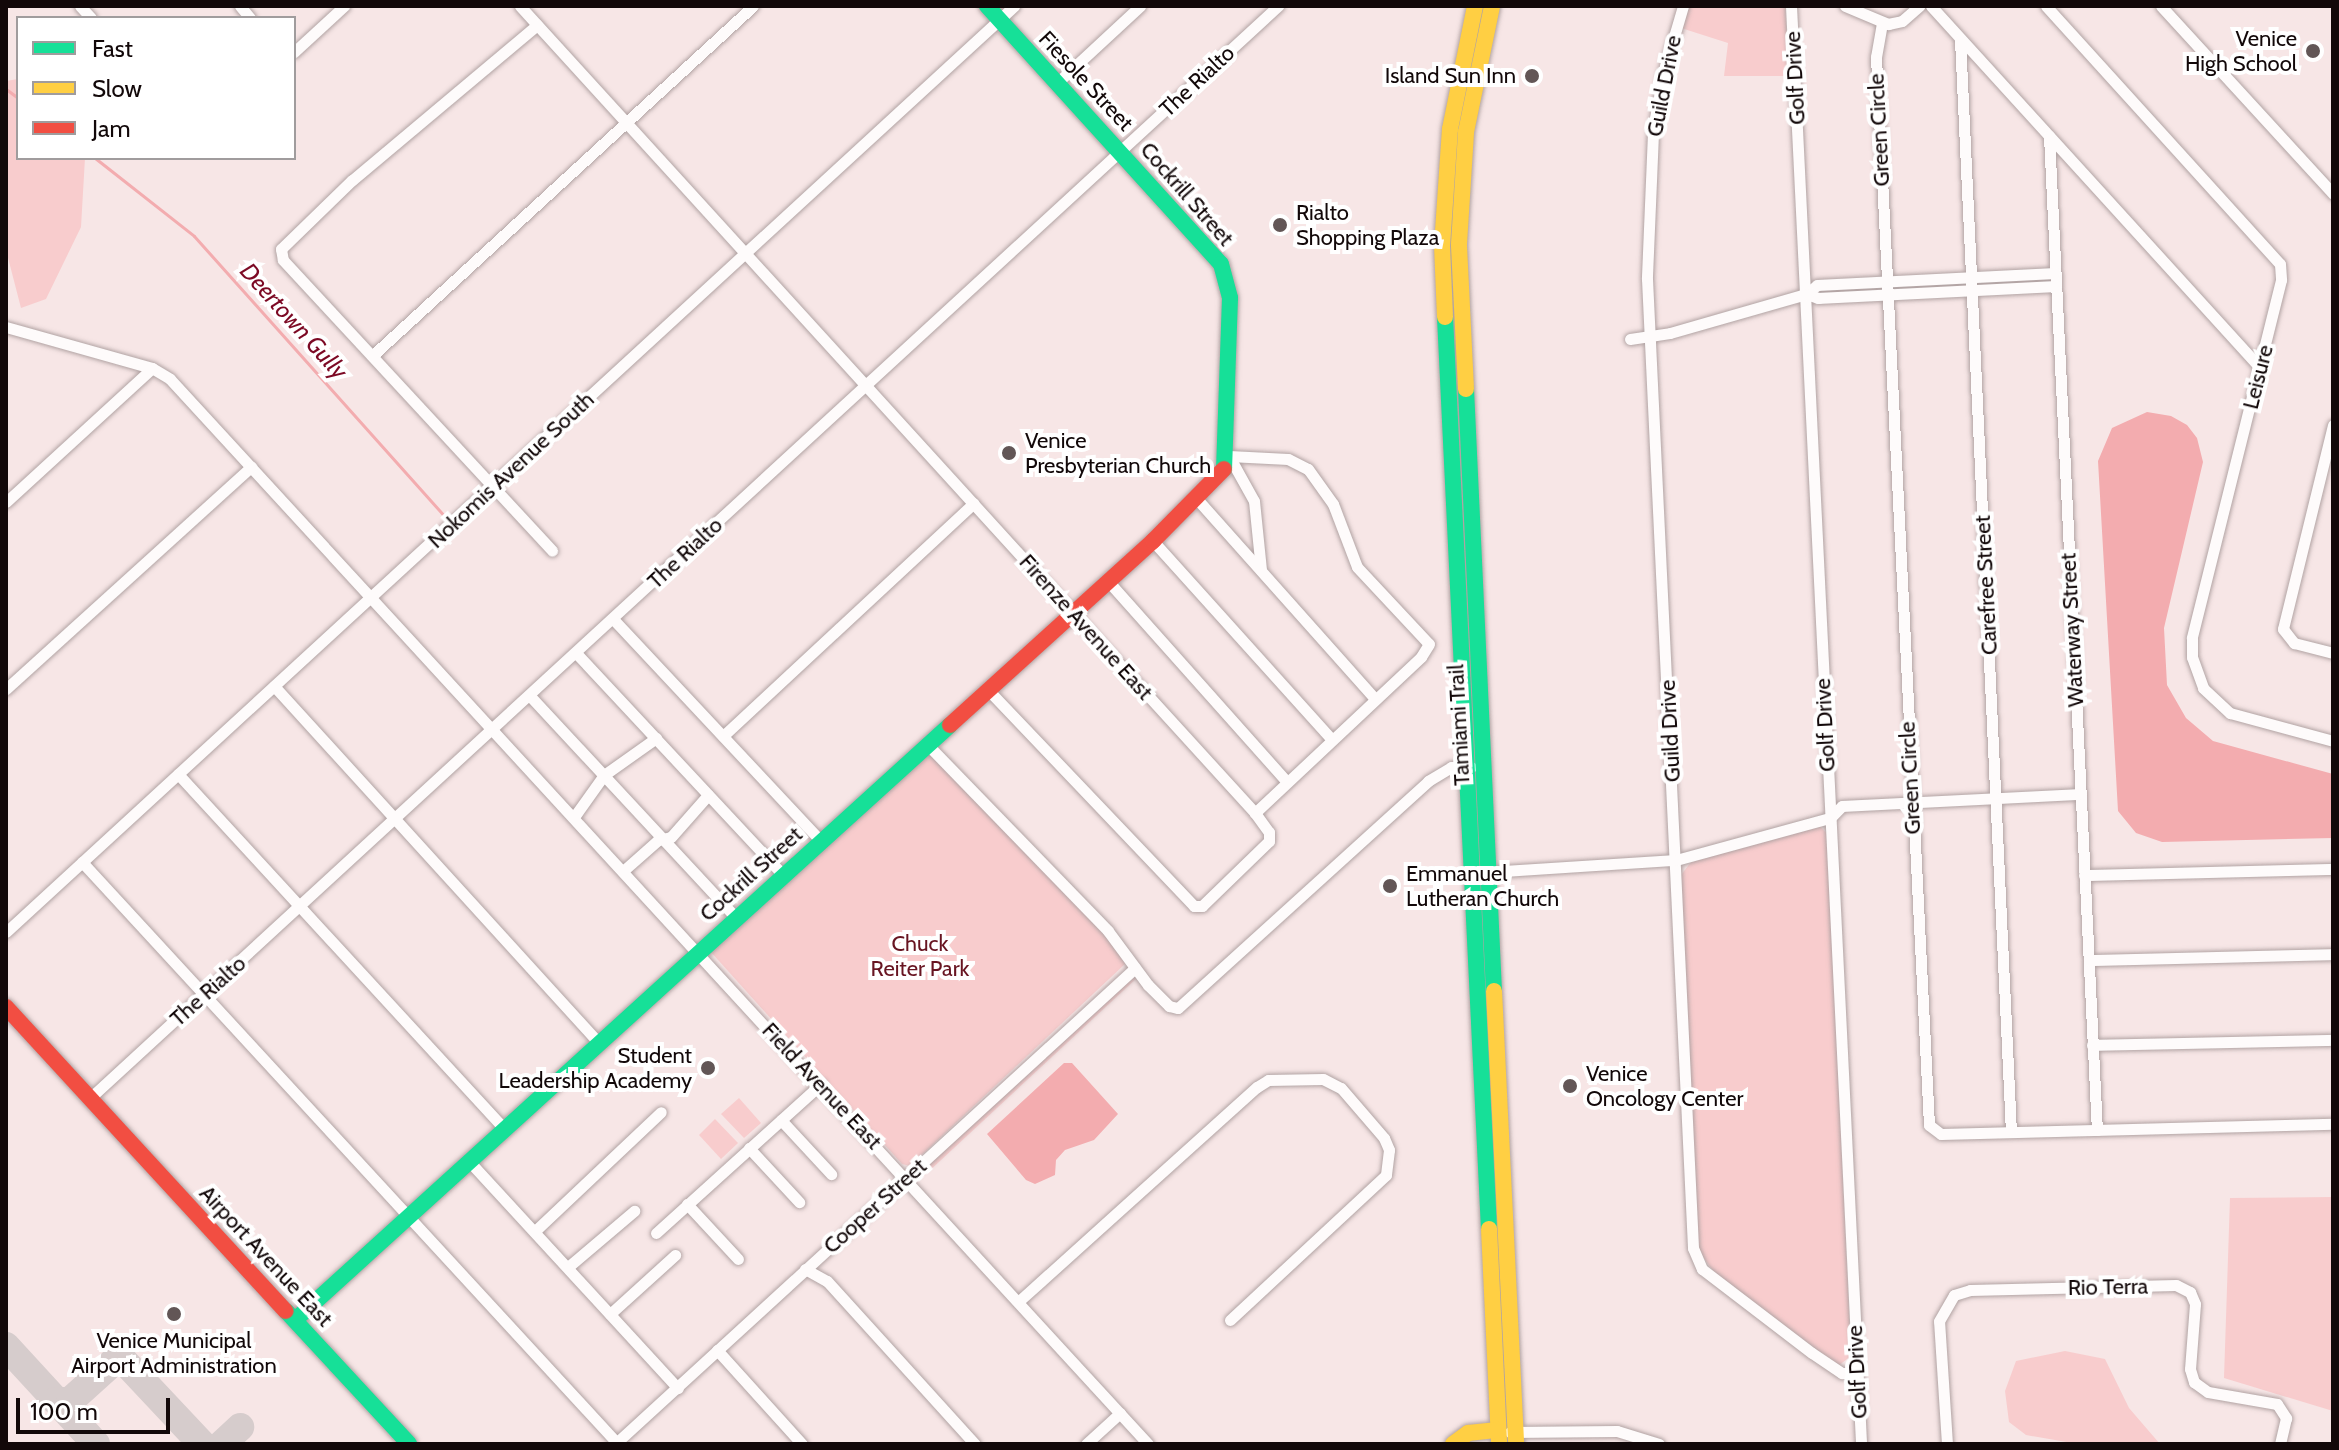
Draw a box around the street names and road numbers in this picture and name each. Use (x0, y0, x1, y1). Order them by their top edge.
street label: Fiesole Street (1033, 26, 1139, 136)
street label: Golf Drive (1779, 31, 1811, 125)
street label: Guild Drive (1641, 33, 1687, 139)
street label: The Rialto (1154, 40, 1240, 122)
street label: Green Circle (1863, 73, 1895, 187)
street label: Cockrill Street (1135, 137, 1239, 251)
street label: Leisure (2237, 342, 2279, 412)
street label: Nokomis Avenue South (423, 386, 599, 554)
street label: The Rialto (642, 512, 728, 594)
street label: Carefree Street (1969, 514, 2003, 656)
street label: Firenze Avenue East (1014, 549, 1158, 705)
street label: Waterway Street (2055, 552, 2089, 708)
street label: Tamiami Trail (1443, 664, 1475, 786)
street label: Golf Drive (1809, 678, 1841, 772)
street label: Guild Drive (1654, 679, 1686, 783)
street label: Green Circle (1894, 721, 1926, 835)
street label: Cockrill Street (694, 821, 808, 927)
street label: The Rialto (165, 950, 251, 1032)
street label: Field Avenue East (757, 1017, 887, 1155)
street label: Cooper Street (818, 1153, 932, 1259)
street label: Airport Avenue East (194, 1180, 338, 1332)
street label: Rio Terra (2068, 1273, 2148, 1301)
street label: Golf Drive (1841, 1325, 1873, 1419)

